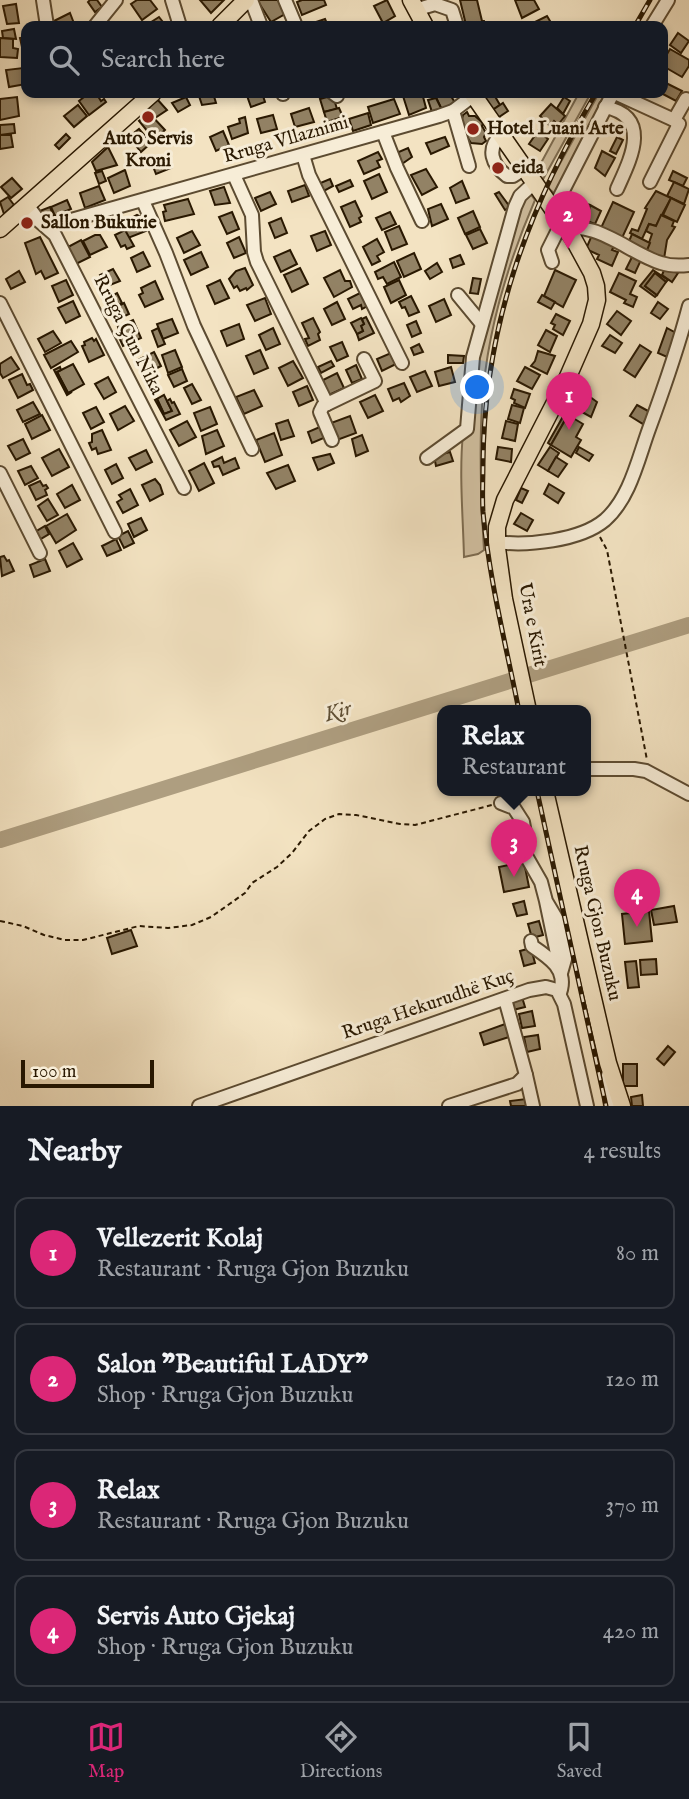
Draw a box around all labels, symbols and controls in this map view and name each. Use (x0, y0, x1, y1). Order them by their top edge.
search box (21, 21, 668, 98)
icon: search (45, 41, 83, 79)
text: Search here (101, 43, 225, 76)
marker: Auto Servis Kroni (140, 109, 156, 125)
street label: Rruga Vllaznimi (221, 111, 351, 169)
place label: Hotel Luani Arte (487, 117, 624, 141)
marker: Hotel Luani Arte (465, 121, 481, 137)
place label: Auto Servis Kroni (102, 127, 193, 173)
place label: eida (512, 156, 545, 180)
marker: eida (490, 160, 506, 176)
pin: 2 (545, 191, 591, 249)
place label: Sallon Bukurie (41, 211, 157, 235)
marker: Sallon Bukurie (19, 215, 35, 231)
street label: Rruga Çun Nika (88, 271, 169, 400)
your location (460, 370, 494, 404)
pin: 1 (546, 372, 592, 430)
street label: Ura e Kirit (512, 581, 552, 670)
water label: Kir (320, 695, 356, 729)
popup (437, 705, 591, 796)
text: Relax (462, 720, 524, 753)
text: Restaurant (462, 753, 566, 782)
pin: 3 (491, 819, 537, 877)
street label: Rruga Gjon Buzuku (567, 843, 627, 1003)
pin: 4 (614, 869, 660, 927)
street label: Rruga Hekurudhë Kuç (339, 964, 517, 1046)
scale bar (21, 1057, 154, 1089)
text: 100 m (32, 1060, 76, 1084)
text: Nearby (28, 1133, 121, 1171)
text: 4 results (583, 1137, 661, 1166)
text: Vellezerit Kolaj (97, 1222, 263, 1255)
text: 1 (49, 1239, 57, 1268)
text: 80 m (616, 1239, 659, 1268)
text: Restaurant · Rruga Gjon Buzuku (97, 1255, 409, 1284)
text: Salon "Beautiful LADY" (97, 1348, 368, 1381)
text: 2 (48, 1365, 58, 1394)
text: 120 m (606, 1365, 659, 1394)
text: Shop · Rruga Gjon Buzuku (97, 1381, 353, 1410)
text: Relax (97, 1474, 160, 1507)
text: 3 (49, 1491, 57, 1520)
text: 370 m (606, 1491, 659, 1520)
text: Restaurant · Rruga Gjon Buzuku (97, 1507, 409, 1536)
text: Servis Auto Gjekaj (97, 1600, 295, 1633)
text: 4 (47, 1617, 59, 1646)
text: 420 m (603, 1617, 659, 1646)
text: Shop · Rruga Gjon Buzuku (97, 1633, 353, 1662)
tab: Map (87, 1718, 125, 1784)
tab: Directions (300, 1718, 382, 1784)
tab: Saved (557, 1718, 602, 1784)

